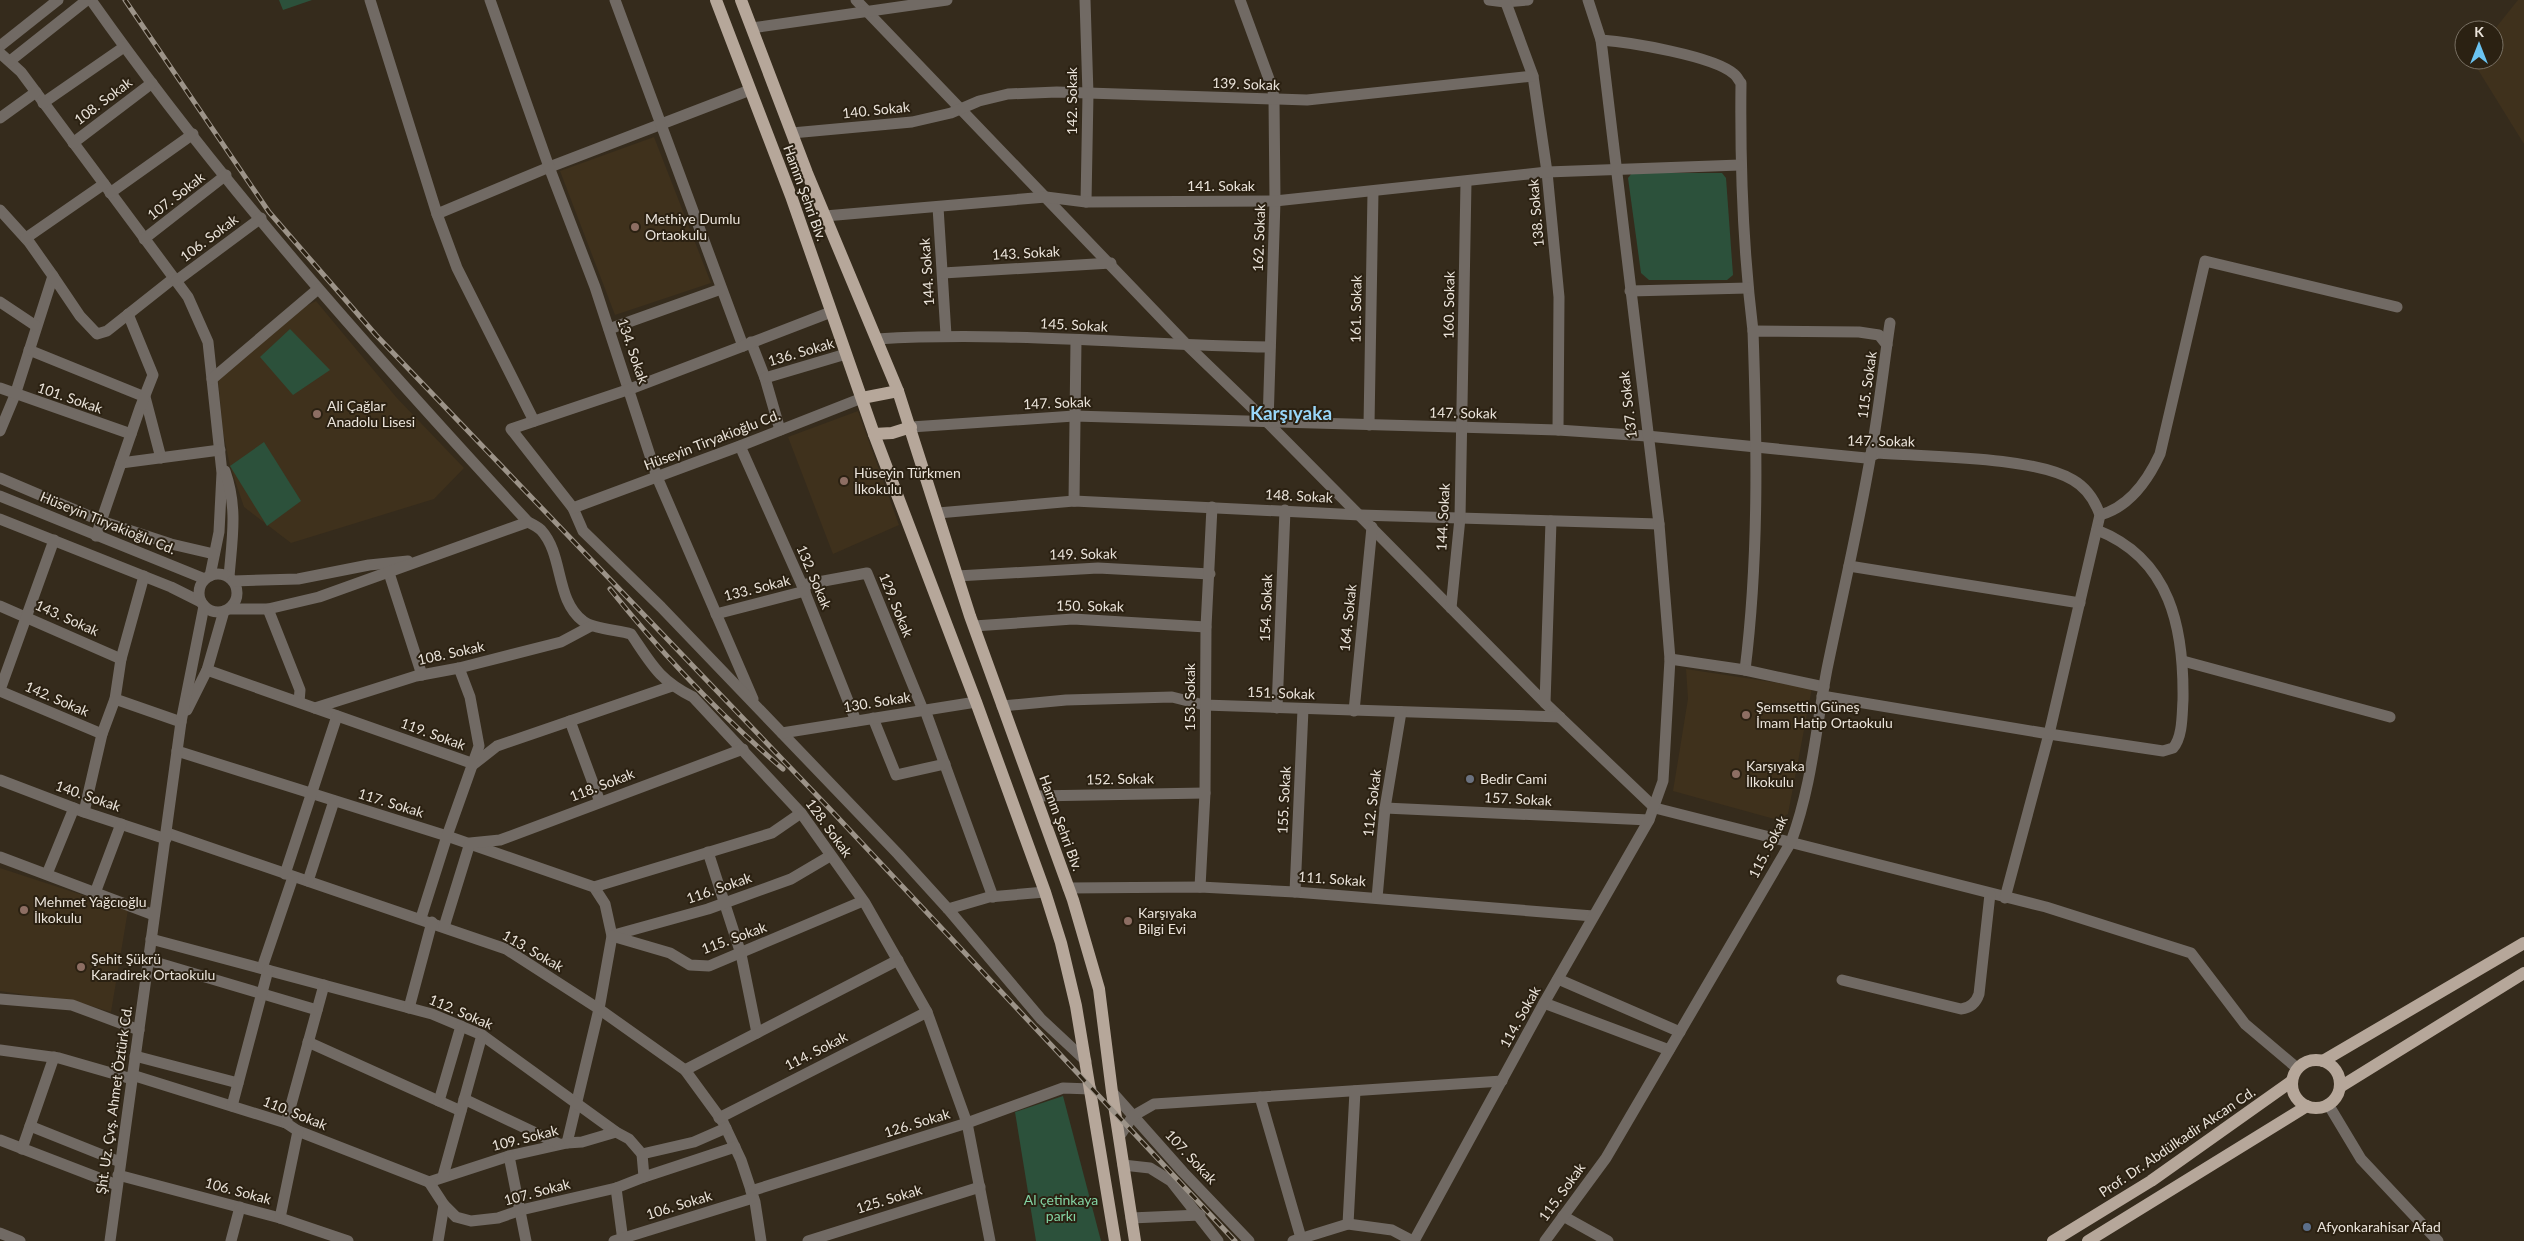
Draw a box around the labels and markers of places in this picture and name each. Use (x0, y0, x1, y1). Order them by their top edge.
place label: Methiye Dumlu Ortaokulu (645, 210, 740, 243)
marker: Methiye Dumlu Ortaokulu (629, 221, 641, 233)
place label: Ali Çağlar Anadolu Lisesi (327, 397, 415, 430)
marker: Ali Çağlar Anadolu Lisesi (311, 408, 323, 420)
place label: Hüseyin Türkmen İlkokulu (854, 464, 961, 497)
marker: Hüseyin Türkmen İlkokulu (838, 475, 850, 487)
place label: Şemsettin Güneş İmam Hatip Ortaokulu (1756, 698, 1893, 731)
marker: Şemsettin Güneş İmam Hatip Ortaokulu (1740, 709, 1752, 721)
place label: Karşıyaka İlkokulu (1746, 757, 1805, 790)
marker: Karşıyaka İlkokulu (1730, 768, 1742, 780)
place label: Bedir Cami (1480, 770, 1547, 787)
marker: Bedir Cami (1464, 773, 1476, 785)
place label: Mehmet Yağcıoğlu İlkokulu (34, 893, 147, 926)
marker: Mehmet Yağcıoğlu İlkokulu (18, 904, 30, 916)
place label: Karşıyaka Bilgi Evi (1138, 904, 1197, 937)
marker: Karşıyaka Bilgi Evi (1122, 915, 1134, 927)
place label: Şehit Şükrü Karadirek Ortaokulu (91, 950, 215, 983)
marker: Şehit Şükrü Karadirek Ortaokulu (75, 961, 87, 973)
place label: Afyonkarahisar Afad (2317, 1218, 2441, 1235)
marker: Afyonkarahisar Afad (2301, 1221, 2313, 1233)

